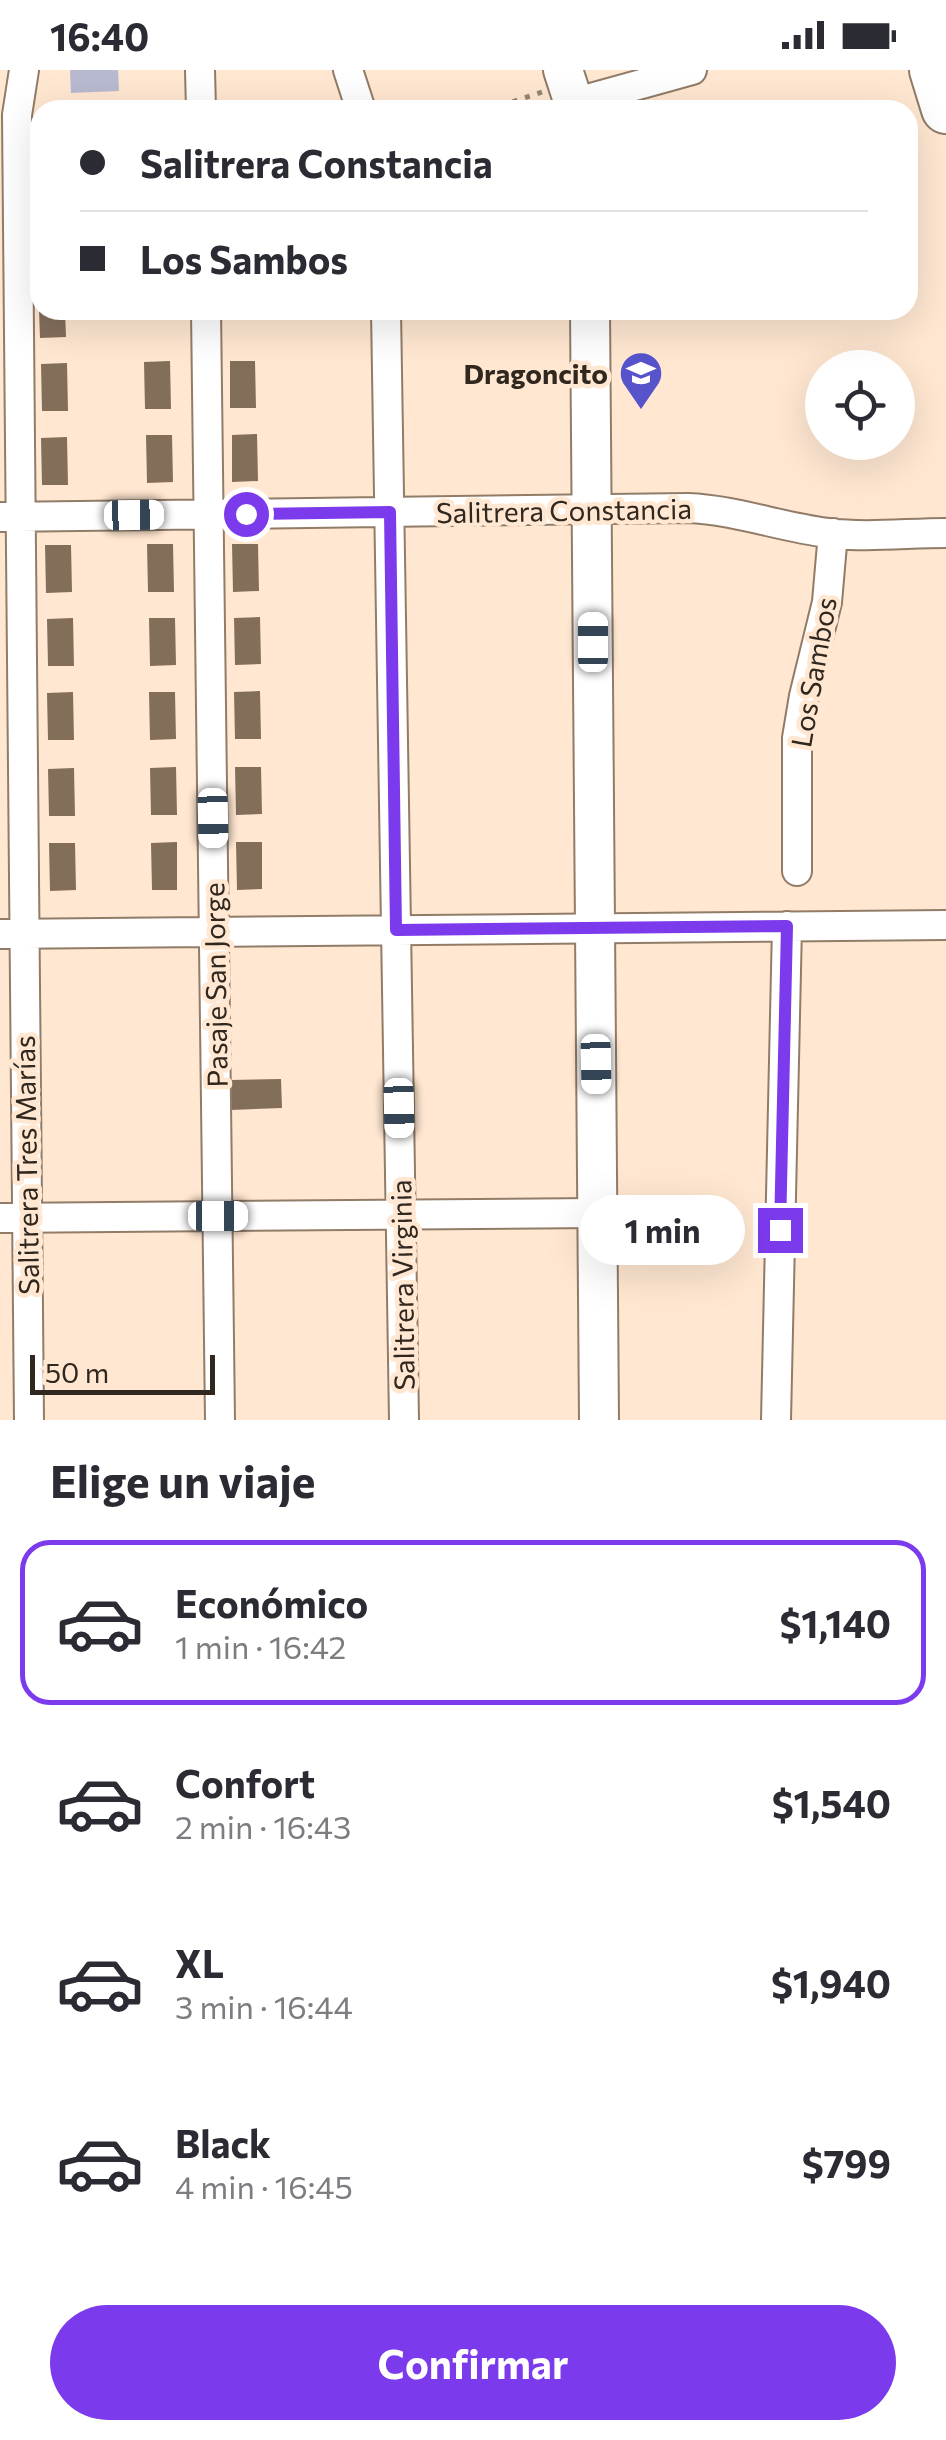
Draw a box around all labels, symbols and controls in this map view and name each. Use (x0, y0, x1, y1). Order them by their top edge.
text: 16:40 (50, 12, 149, 59)
text: Salitrera Constancia (140, 139, 493, 186)
text: Los Sambos (140, 235, 348, 282)
school or university icon: Dragoncito (618, 350, 664, 411)
map controls (805, 350, 915, 460)
button: locate (805, 350, 915, 460)
place label: Dragoncito (464, 356, 608, 390)
street label: Salitrera Constancia (436, 491, 692, 529)
route start (224, 492, 269, 537)
car (104, 499, 164, 531)
street label: Los Sambos (783, 594, 843, 750)
car (578, 612, 608, 672)
car (197, 788, 229, 848)
street label: Pasaje San Jorge (196, 882, 234, 1088)
car (580, 1034, 612, 1094)
street label: Salitrera Tres Marías (7, 1035, 45, 1295)
car (383, 1078, 415, 1138)
street label: Salitrera Virginia (383, 1179, 421, 1391)
callout: 1 min (580, 1195, 745, 1265)
car (188, 1201, 248, 1231)
route end (758, 1208, 803, 1253)
text: 1 min (625, 1210, 700, 1250)
scale bar (30, 1350, 215, 1394)
text: 50 m (45, 1355, 109, 1389)
text: Elige un viaje (50, 1452, 315, 1507)
icon: car (55, 1578, 145, 1668)
text: Económico (175, 1579, 368, 1626)
text: $1,140 (780, 1599, 891, 1646)
text: 1 min · 16:42 (175, 1626, 346, 1666)
icon: car (55, 1758, 145, 1848)
text: Confort (175, 1759, 315, 1806)
text: $1,540 (772, 1779, 891, 1826)
text: 2 min · 16:43 (175, 1806, 351, 1846)
icon: car (55, 1938, 145, 2028)
text: XL (175, 1939, 224, 1986)
text: $1,940 (771, 1959, 891, 2006)
text: 3 min · 16:44 (175, 1986, 353, 2026)
icon: car (55, 2118, 145, 2208)
text: Black (175, 2119, 271, 2166)
text: $799 (802, 2139, 891, 2186)
text: 4 min · 16:45 (175, 2166, 353, 2206)
button: Confirmar (50, 2305, 896, 2420)

